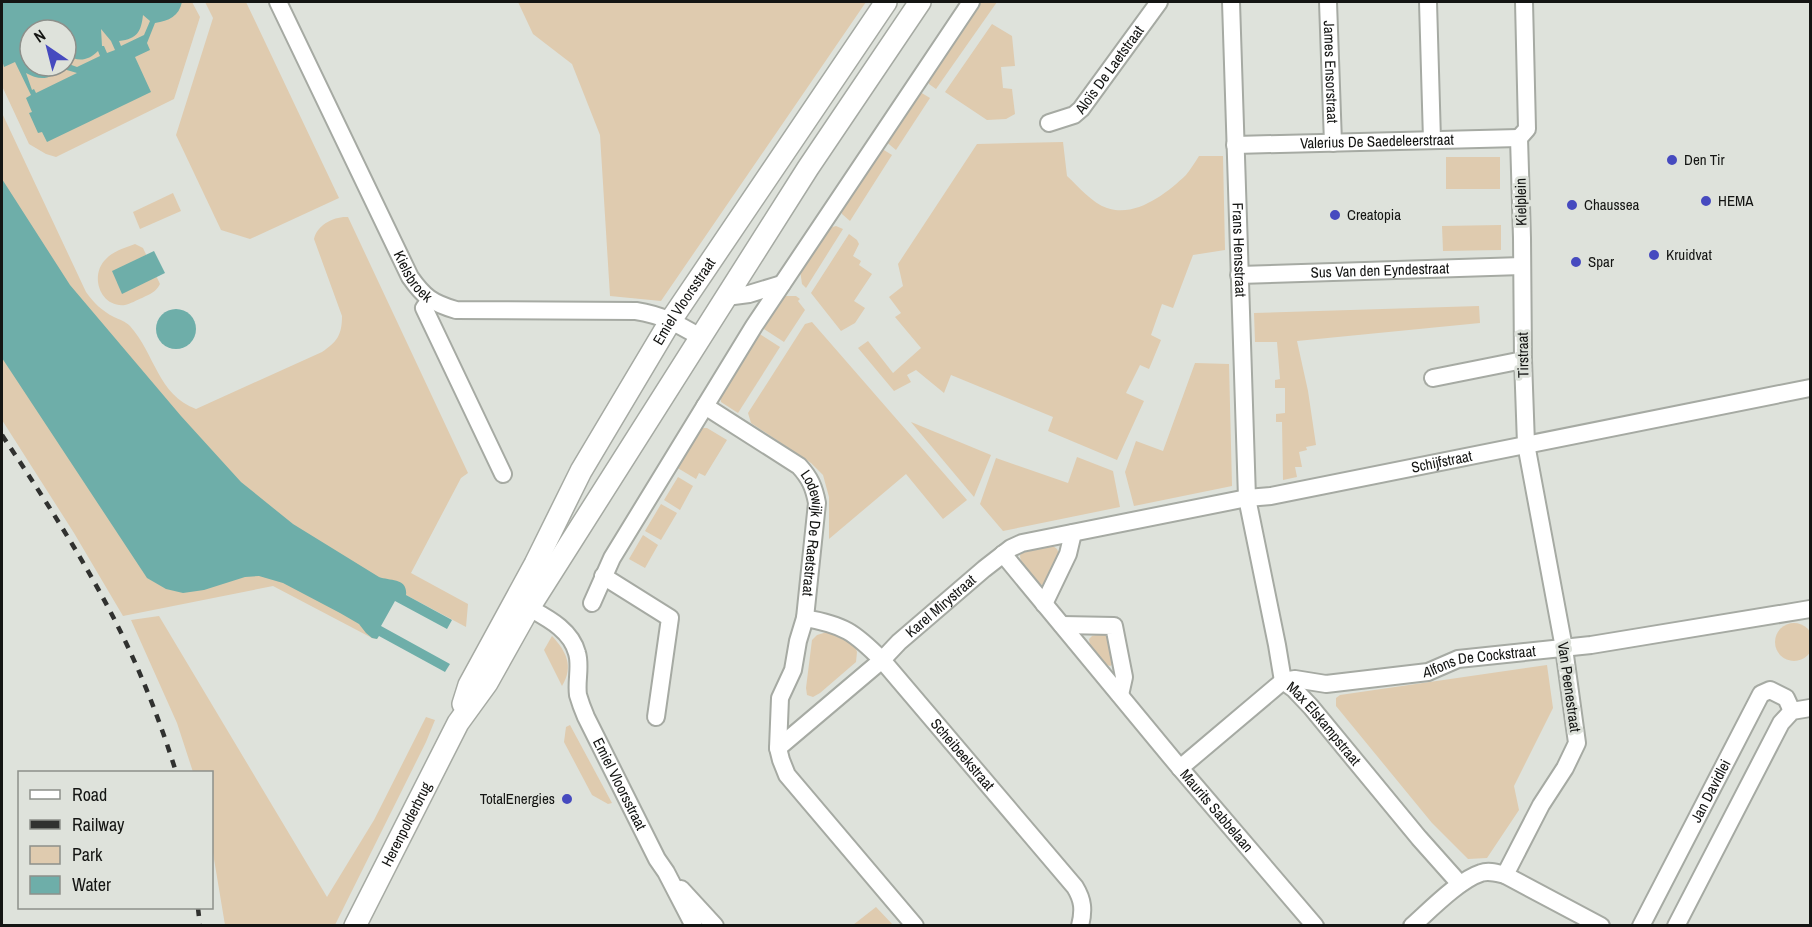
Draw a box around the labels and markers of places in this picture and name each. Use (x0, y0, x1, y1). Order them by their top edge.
place label: Den Tir (1684, 149, 1725, 170)
marker: Den Tir (1665, 153, 1679, 167)
place label: HEMA (1718, 190, 1754, 211)
place label: Chaussea (1584, 194, 1640, 215)
marker: HEMA (1699, 194, 1713, 208)
marker: Chaussea (1565, 198, 1579, 212)
place label: Creatopia (1347, 204, 1401, 225)
marker: Creatopia (1328, 208, 1342, 222)
place label: Kruidvat (1666, 244, 1712, 265)
marker: Kruidvat (1647, 248, 1661, 262)
place label: Spar (1588, 251, 1614, 272)
marker: Spar (1569, 255, 1583, 269)
place label: TotalEnergies (480, 788, 555, 809)
marker: TotalEnergies (560, 792, 574, 806)

